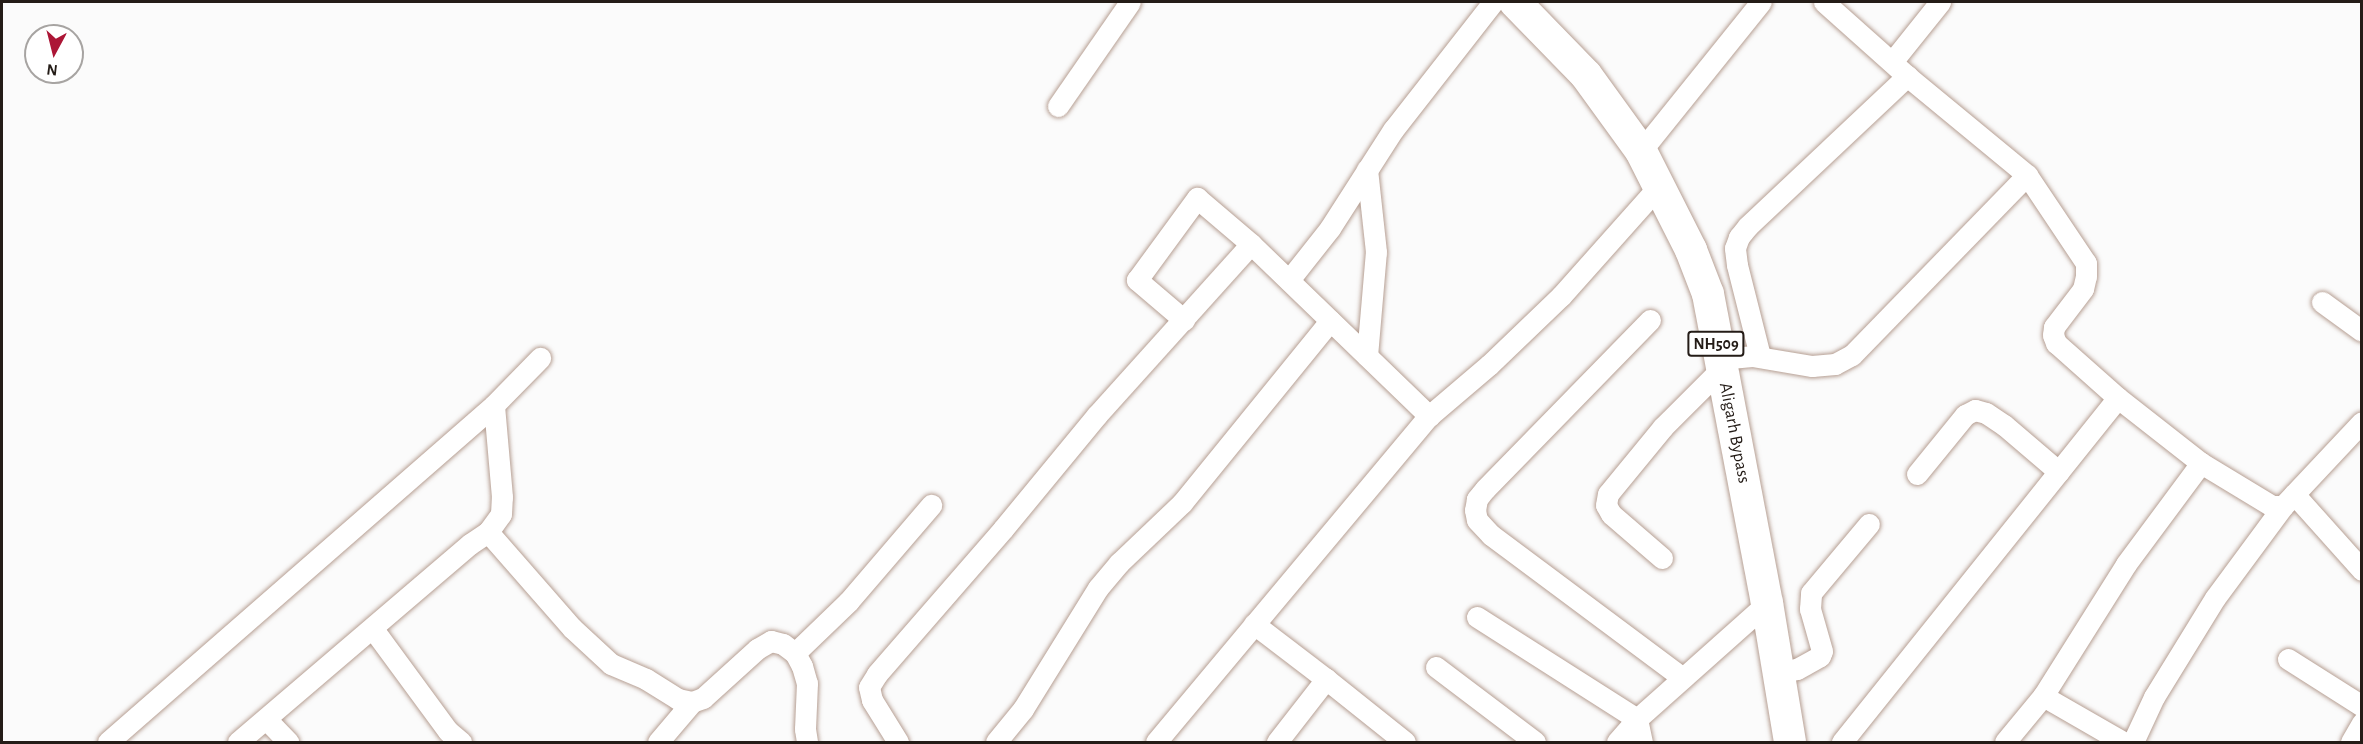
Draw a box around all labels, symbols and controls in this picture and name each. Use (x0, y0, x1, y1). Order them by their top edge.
north arrow (24, 24, 84, 84)
text: N (46, 61, 59, 78)
road number: NH509 (1686, 331, 1746, 357)
street label: Aligarh Bypass (1714, 381, 1754, 485)

